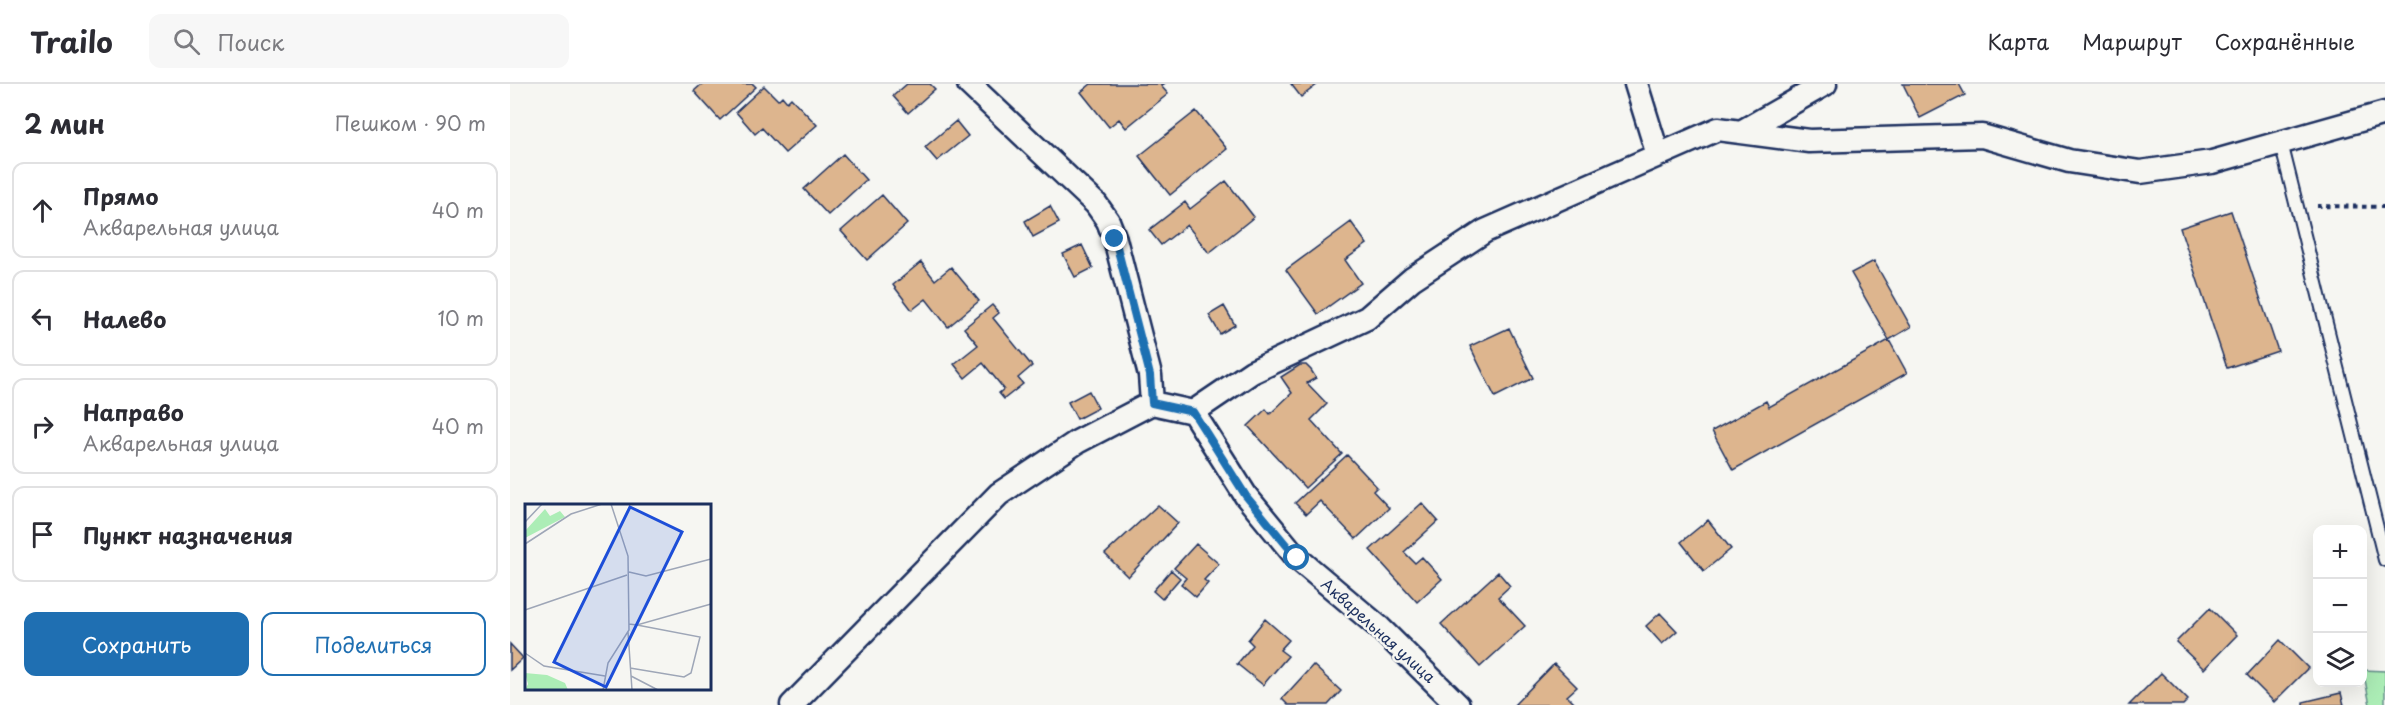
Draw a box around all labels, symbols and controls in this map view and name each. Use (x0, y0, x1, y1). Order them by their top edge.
search box (149, 14, 569, 68)
text: Trailo (30, 20, 113, 63)
icon: search (170, 25, 203, 58)
text: Поиск (218, 25, 284, 58)
text: Карта (1988, 25, 2049, 57)
text: Маршрут (2082, 25, 2182, 57)
text: Сохранённые (2215, 25, 2355, 57)
text: 2 мин (24, 104, 105, 143)
text: Пешком · 90 m (335, 108, 486, 138)
text: Прямо (83, 179, 158, 212)
icon: ahead (26, 194, 59, 227)
text: 40 m (432, 195, 484, 225)
text: Акварельная улица (83, 212, 279, 242)
route end (1101, 225, 1127, 251)
icon: left (26, 302, 59, 335)
text: Налево (83, 302, 166, 335)
text: 10 m (437, 303, 484, 333)
text: Направо (83, 395, 184, 428)
icon: right (26, 410, 59, 443)
text: 40 m (432, 411, 484, 441)
text: Акварельная улица (83, 428, 279, 458)
inset map (525, 504, 711, 690)
icon: arrive (26, 518, 59, 551)
text: Пункт назначения (83, 518, 293, 551)
map controls (2313, 525, 2367, 687)
button: + (2313, 525, 2367, 579)
route start (1283, 544, 1309, 570)
street label: Акварельная улица (1317, 572, 1442, 688)
button: − (2313, 579, 2367, 633)
button: Сохранить (24, 612, 249, 676)
button: Поделиться (261, 612, 486, 676)
button: layers (2313, 633, 2367, 687)

